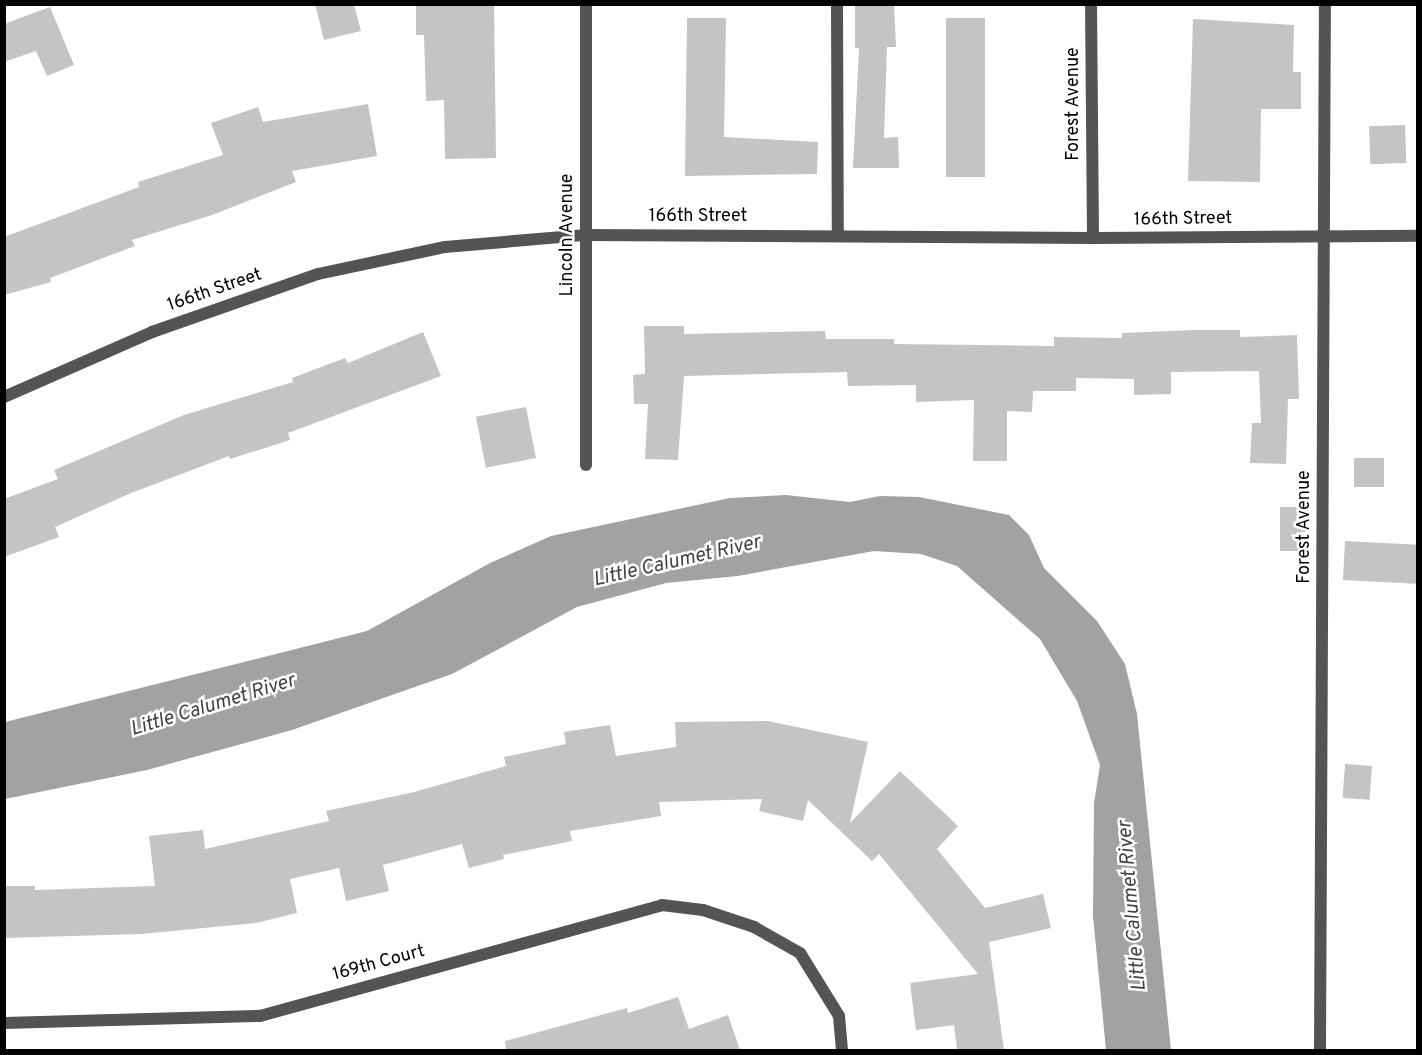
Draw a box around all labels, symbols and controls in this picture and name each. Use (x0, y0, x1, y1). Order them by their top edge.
street label: Forest Avenue (1063, 47, 1085, 161)
street label: Lincoln Avenue (557, 173, 579, 297)
street label: 166th Street (649, 206, 747, 228)
street label: 166th Street (1134, 208, 1232, 232)
street label: 166th Street (165, 265, 265, 317)
street label: Forest Avenue (1294, 470, 1316, 584)
water label: Little Calumet River (591, 531, 763, 593)
water label: Little Calumet River (128, 670, 298, 742)
water label: Little Calumet River (1114, 820, 1152, 992)
street label: 169th Court (331, 941, 427, 987)

